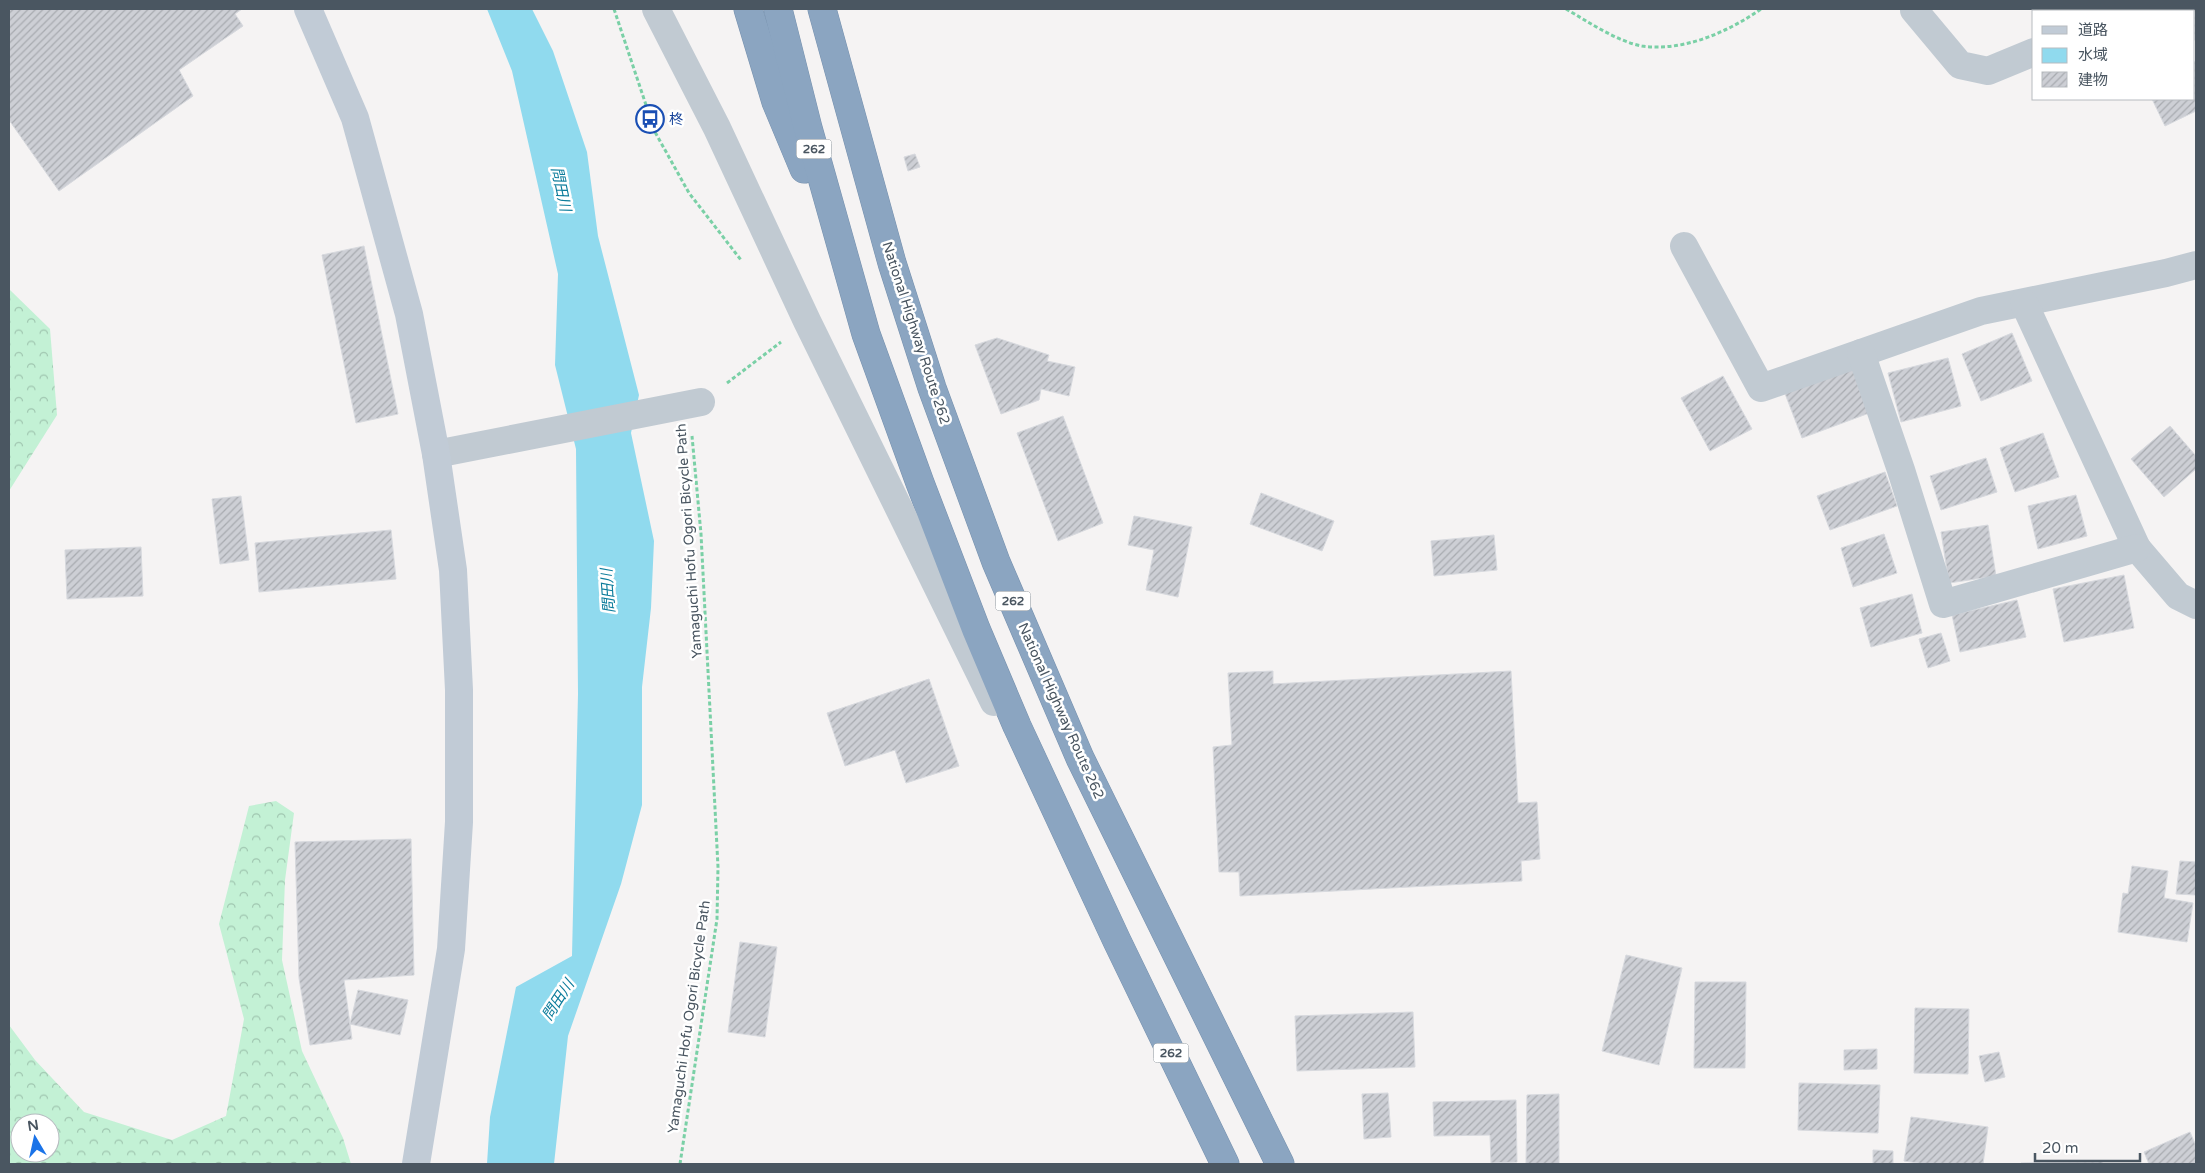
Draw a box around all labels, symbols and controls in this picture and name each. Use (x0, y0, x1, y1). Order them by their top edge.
legend (2032, 10, 2195, 100)
text: 道路 (2078, 21, 2108, 39)
text: 水域 (2078, 46, 2108, 64)
text: 建物 (2078, 71, 2108, 89)
bus stop icon: 柊 (635, 104, 665, 134)
place label: 柊 (669, 111, 683, 128)
road number: 262 (796, 140, 832, 158)
water label: 問田川 (548, 165, 575, 215)
street label: National Highway Route 262 (878, 240, 954, 426)
street label: Yamaguchi Hofu Ogori Bicycle Path (672, 423, 706, 659)
water label: 問田川 (597, 566, 619, 614)
road number: 262 (996, 592, 1030, 610)
street label: National Highway Route 262 (1014, 620, 1108, 802)
street label: Yamaguchi Hofu Ogori Bicycle Path (664, 899, 714, 1135)
water label: 問田川 (538, 975, 579, 1024)
road number: 262 (1154, 1044, 1188, 1062)
north arrow (10, 1113, 60, 1163)
text: N (26, 1116, 40, 1135)
scale bar (2035, 1130, 2140, 1162)
text: 20 m (2042, 1139, 2079, 1157)

